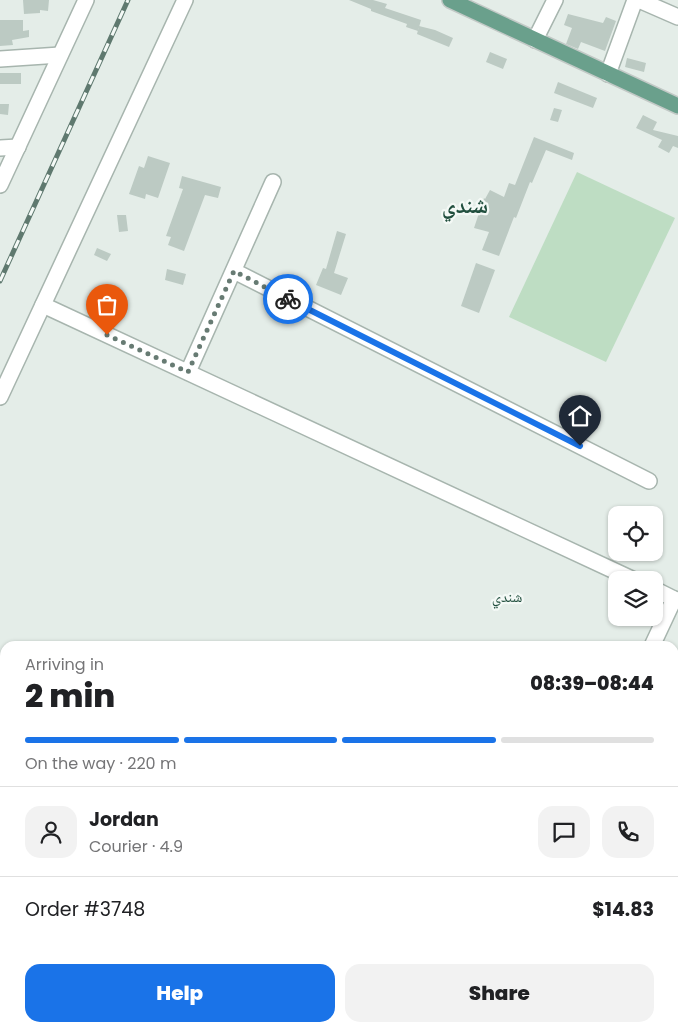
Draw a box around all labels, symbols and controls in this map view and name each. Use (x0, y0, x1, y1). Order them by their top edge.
district label: شندي (442, 190, 488, 222)
courier (263, 274, 313, 324)
pin (86, 284, 128, 335)
icon: bike (274, 285, 302, 313)
icon: bag (93, 291, 121, 319)
pin (559, 395, 601, 446)
icon: home (566, 402, 594, 430)
map controls (608, 506, 663, 626)
button: locate (608, 506, 663, 561)
button: layers (608, 571, 663, 626)
district label: شندي (492, 586, 522, 609)
text: Arriving in (25, 653, 104, 676)
text: 08:39–08:44 (530, 670, 654, 697)
text: 2 min (25, 673, 115, 718)
text: On the way · 220 m (25, 752, 176, 775)
button: person (25, 806, 77, 858)
text: Jordan (89, 806, 159, 833)
button: chat (538, 806, 590, 858)
button: phone (602, 806, 654, 858)
text: Courier · 4.9 (89, 835, 183, 858)
text: Order #3748 (25, 896, 145, 923)
text: $14.83 (592, 896, 654, 923)
button: Help (25, 964, 335, 1022)
button: Share (345, 964, 654, 1022)

